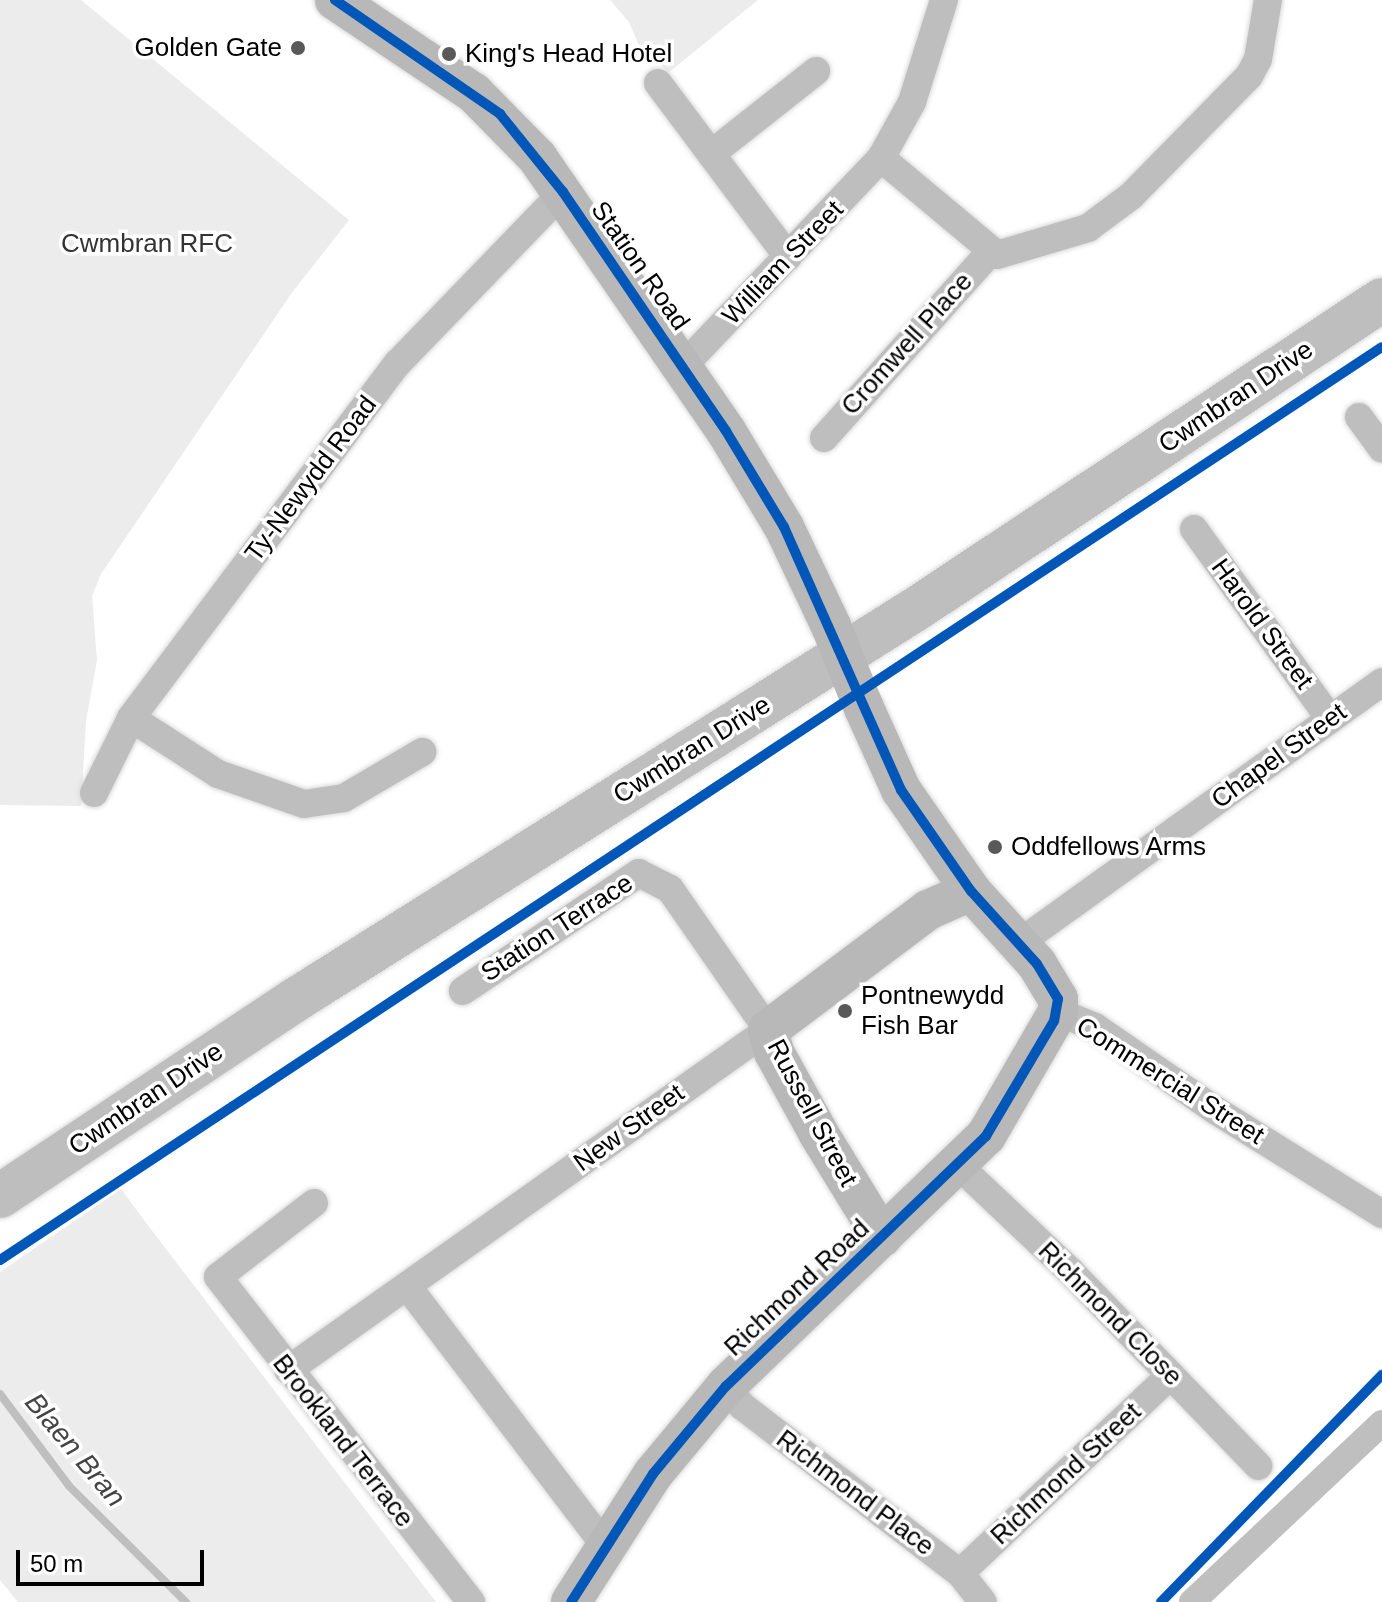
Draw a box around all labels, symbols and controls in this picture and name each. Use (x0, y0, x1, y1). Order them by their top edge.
place label: Golden Gate (135, 32, 282, 64)
place label: King's Head Hotel (465, 38, 672, 70)
marker: Golden Gate (289, 39, 307, 57)
marker: King's Head Hotel (440, 45, 458, 63)
street label: William Street (716, 194, 850, 332)
street label: Station Road (584, 195, 696, 337)
park label: Cwmbran RFC (61, 228, 233, 260)
street label: Cromwell Place (835, 266, 979, 422)
street label: Cwmbran Drive (1153, 334, 1319, 460)
street label: Ty-Newydd Road (239, 390, 383, 568)
street label: Harold Street (1204, 553, 1320, 695)
street label: Cwmbran Drive (608, 689, 776, 811)
street label: Chapel Street (1206, 697, 1352, 815)
place label: Oddfellows Arms (1011, 831, 1207, 863)
marker: Oddfellows Arms (986, 838, 1004, 856)
street label: Station Terrace (475, 867, 639, 989)
place label: Pontnewydd Fish Bar (861, 980, 1004, 1042)
marker: Pontnewydd Fish Bar (836, 1002, 854, 1020)
street label: Commercial Street (1070, 1011, 1270, 1151)
street label: Russell Street (760, 1034, 864, 1192)
street label: Cwmbran Drive (63, 1036, 229, 1162)
street label: New Street (568, 1078, 690, 1178)
street label: Richmond Road (718, 1213, 876, 1363)
street label: Richmond Close (1032, 1236, 1188, 1392)
street label: Brookland Terrace (266, 1348, 420, 1534)
water label: Blaen Bran (18, 1386, 132, 1514)
street label: Richmond Street (985, 1397, 1147, 1551)
street label: Richmond Place (770, 1424, 940, 1562)
scale bar (20, 1534, 208, 1584)
text: 50 m (30, 1550, 83, 1577)

